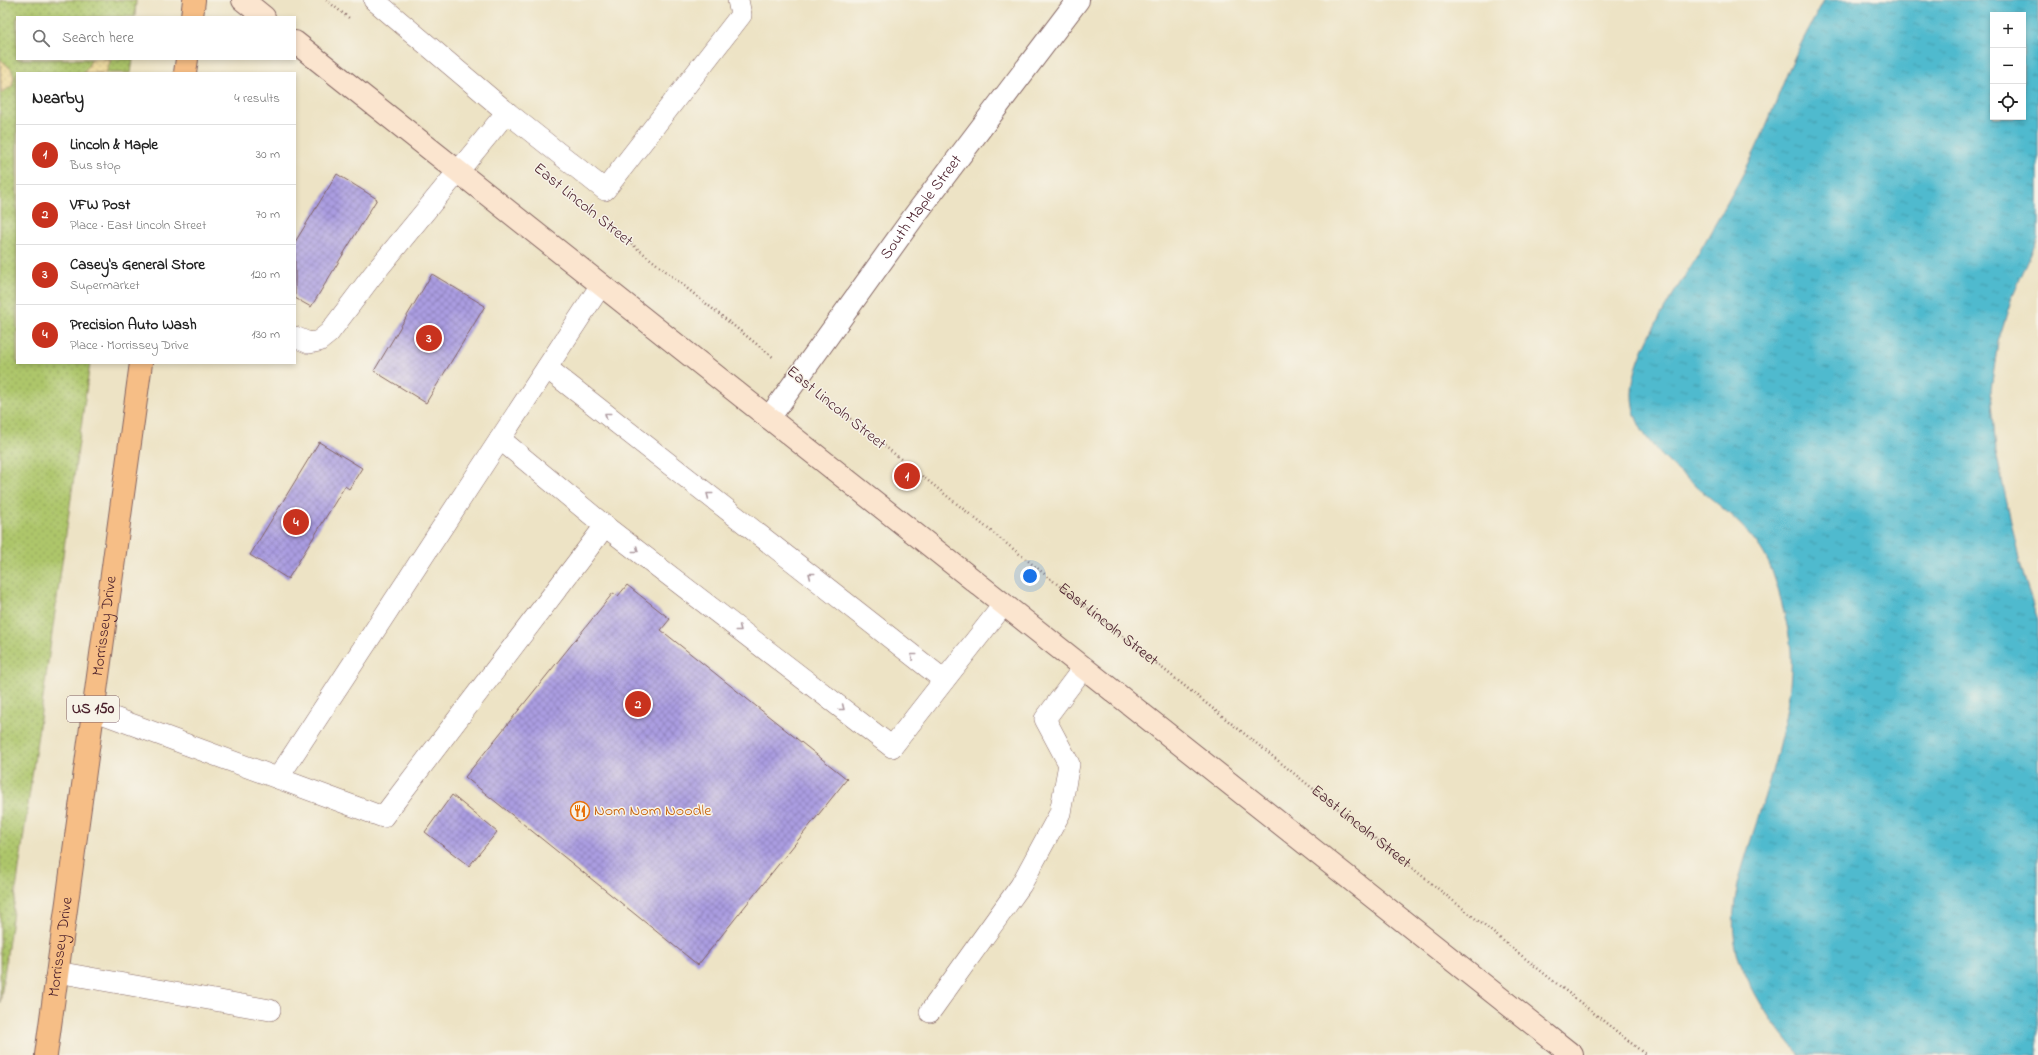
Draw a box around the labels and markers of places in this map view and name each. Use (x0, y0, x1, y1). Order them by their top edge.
pin: 3 (416, 323, 442, 353)
pin: 1 (894, 461, 920, 491)
pin: 4 (283, 507, 309, 537)
pin: 2 (625, 689, 651, 719)
place label: Nom Nom Noodle (594, 799, 712, 823)
restaurant icon: Nom Nom Noodle (569, 800, 591, 822)

